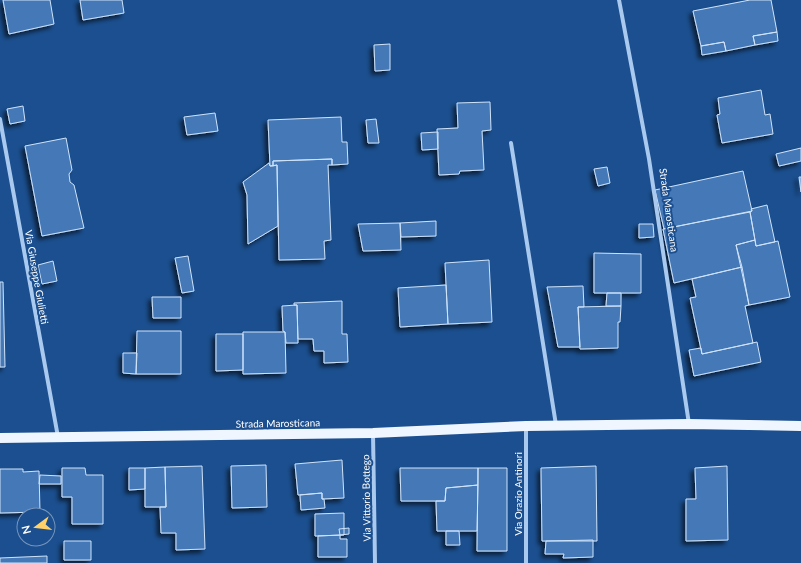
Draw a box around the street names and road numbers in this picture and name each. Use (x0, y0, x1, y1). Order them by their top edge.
street label: Strada Marosticana (657, 167, 681, 253)
street label: Via Giuseppe Giulietti (23, 229, 51, 325)
street label: Strada Marosticana (236, 416, 320, 430)
street label: Via Orazio Antinori (512, 452, 524, 536)
street label: Via Vittorio Bottego (359, 454, 373, 542)

